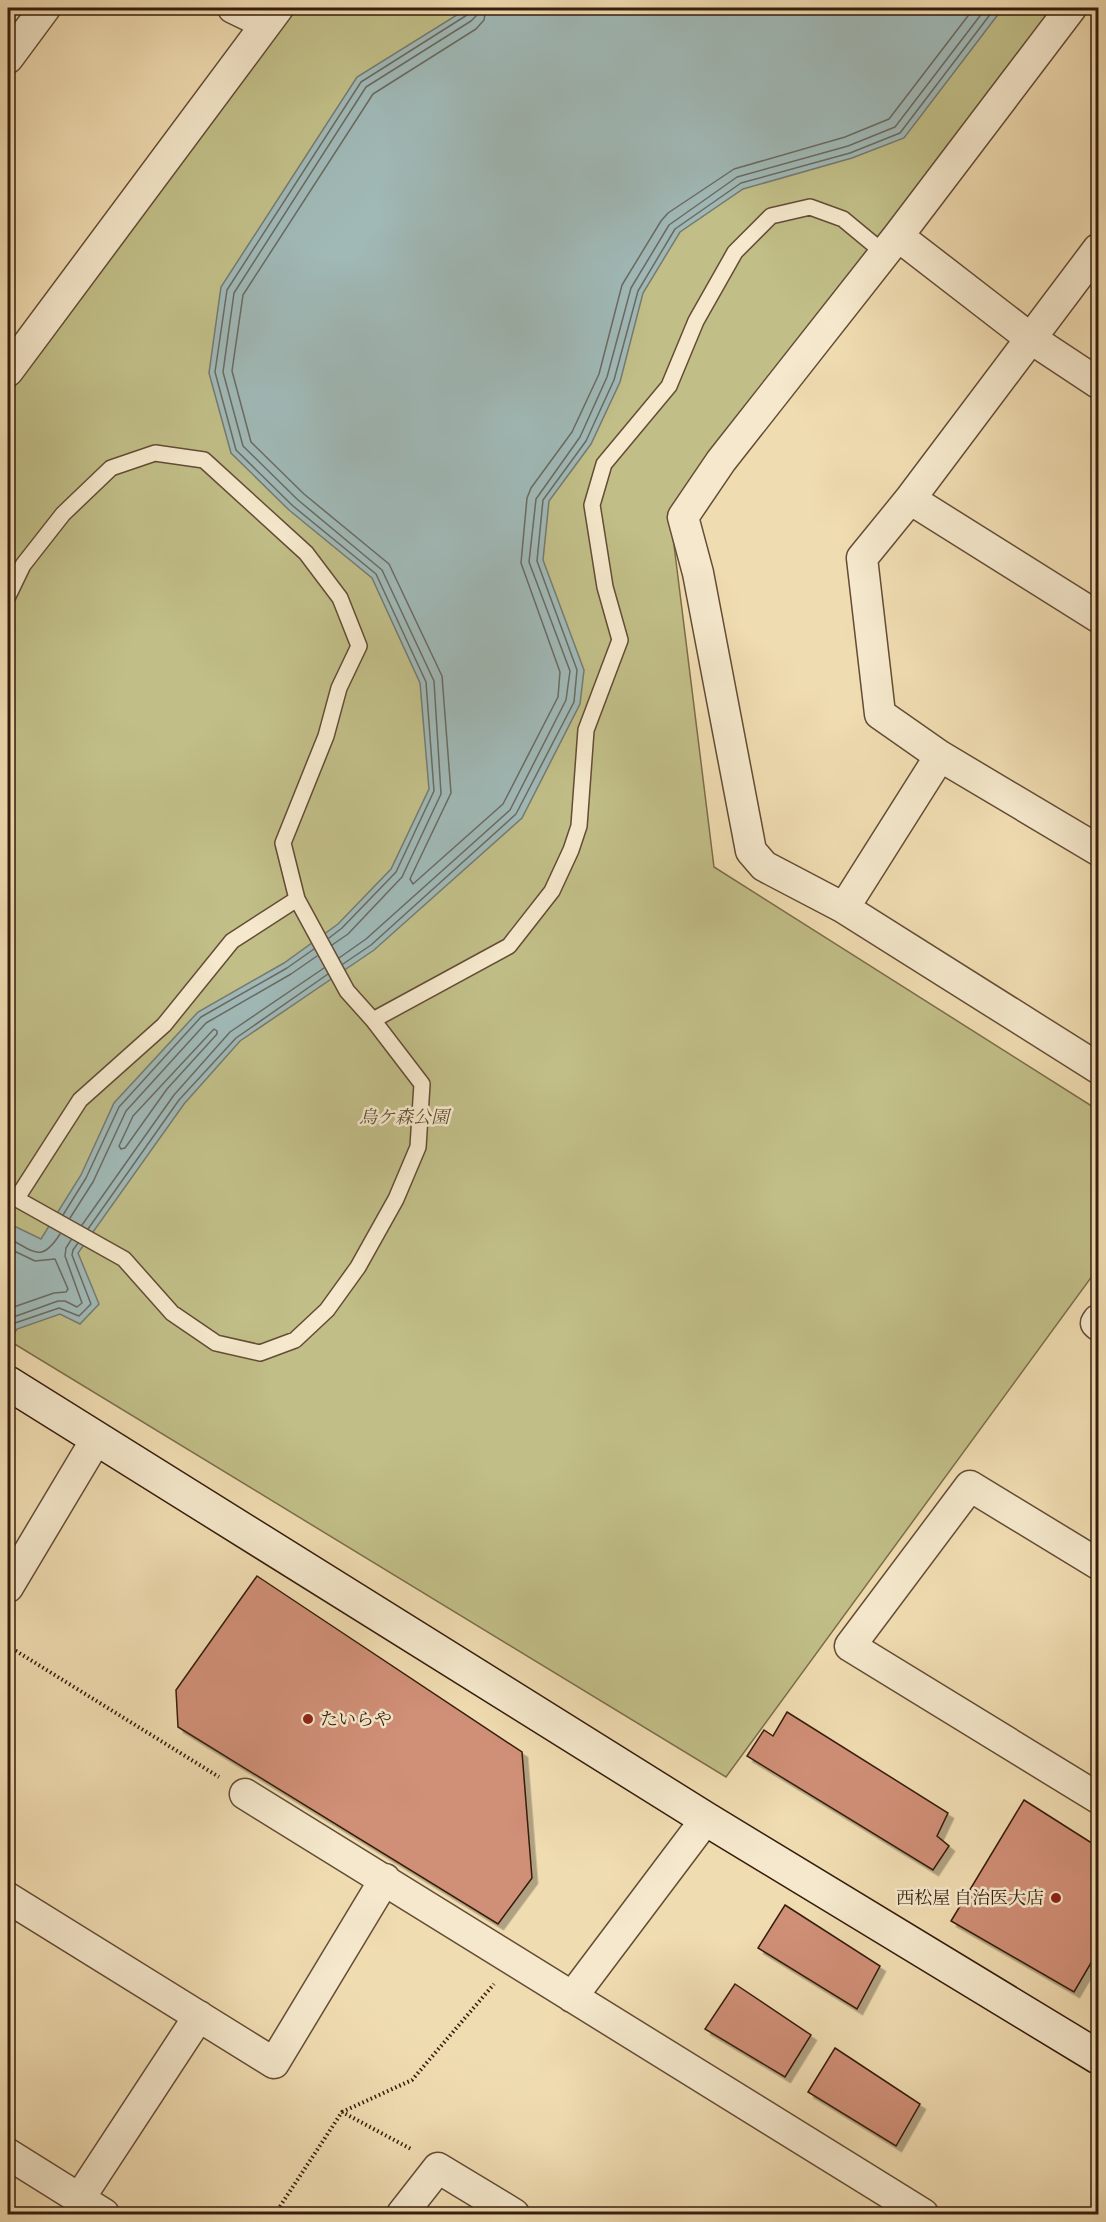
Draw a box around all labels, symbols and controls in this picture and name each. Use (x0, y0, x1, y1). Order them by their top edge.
park label: 烏ケ森公園 (359, 1107, 452, 1128)
place label: たいらや (320, 1709, 392, 1730)
marker: たいらや (301, 1712, 315, 1726)
place label: 西松屋 自治医大店 (896, 1888, 1044, 1909)
marker: 西松屋 自治医大店 (1049, 1891, 1063, 1905)

